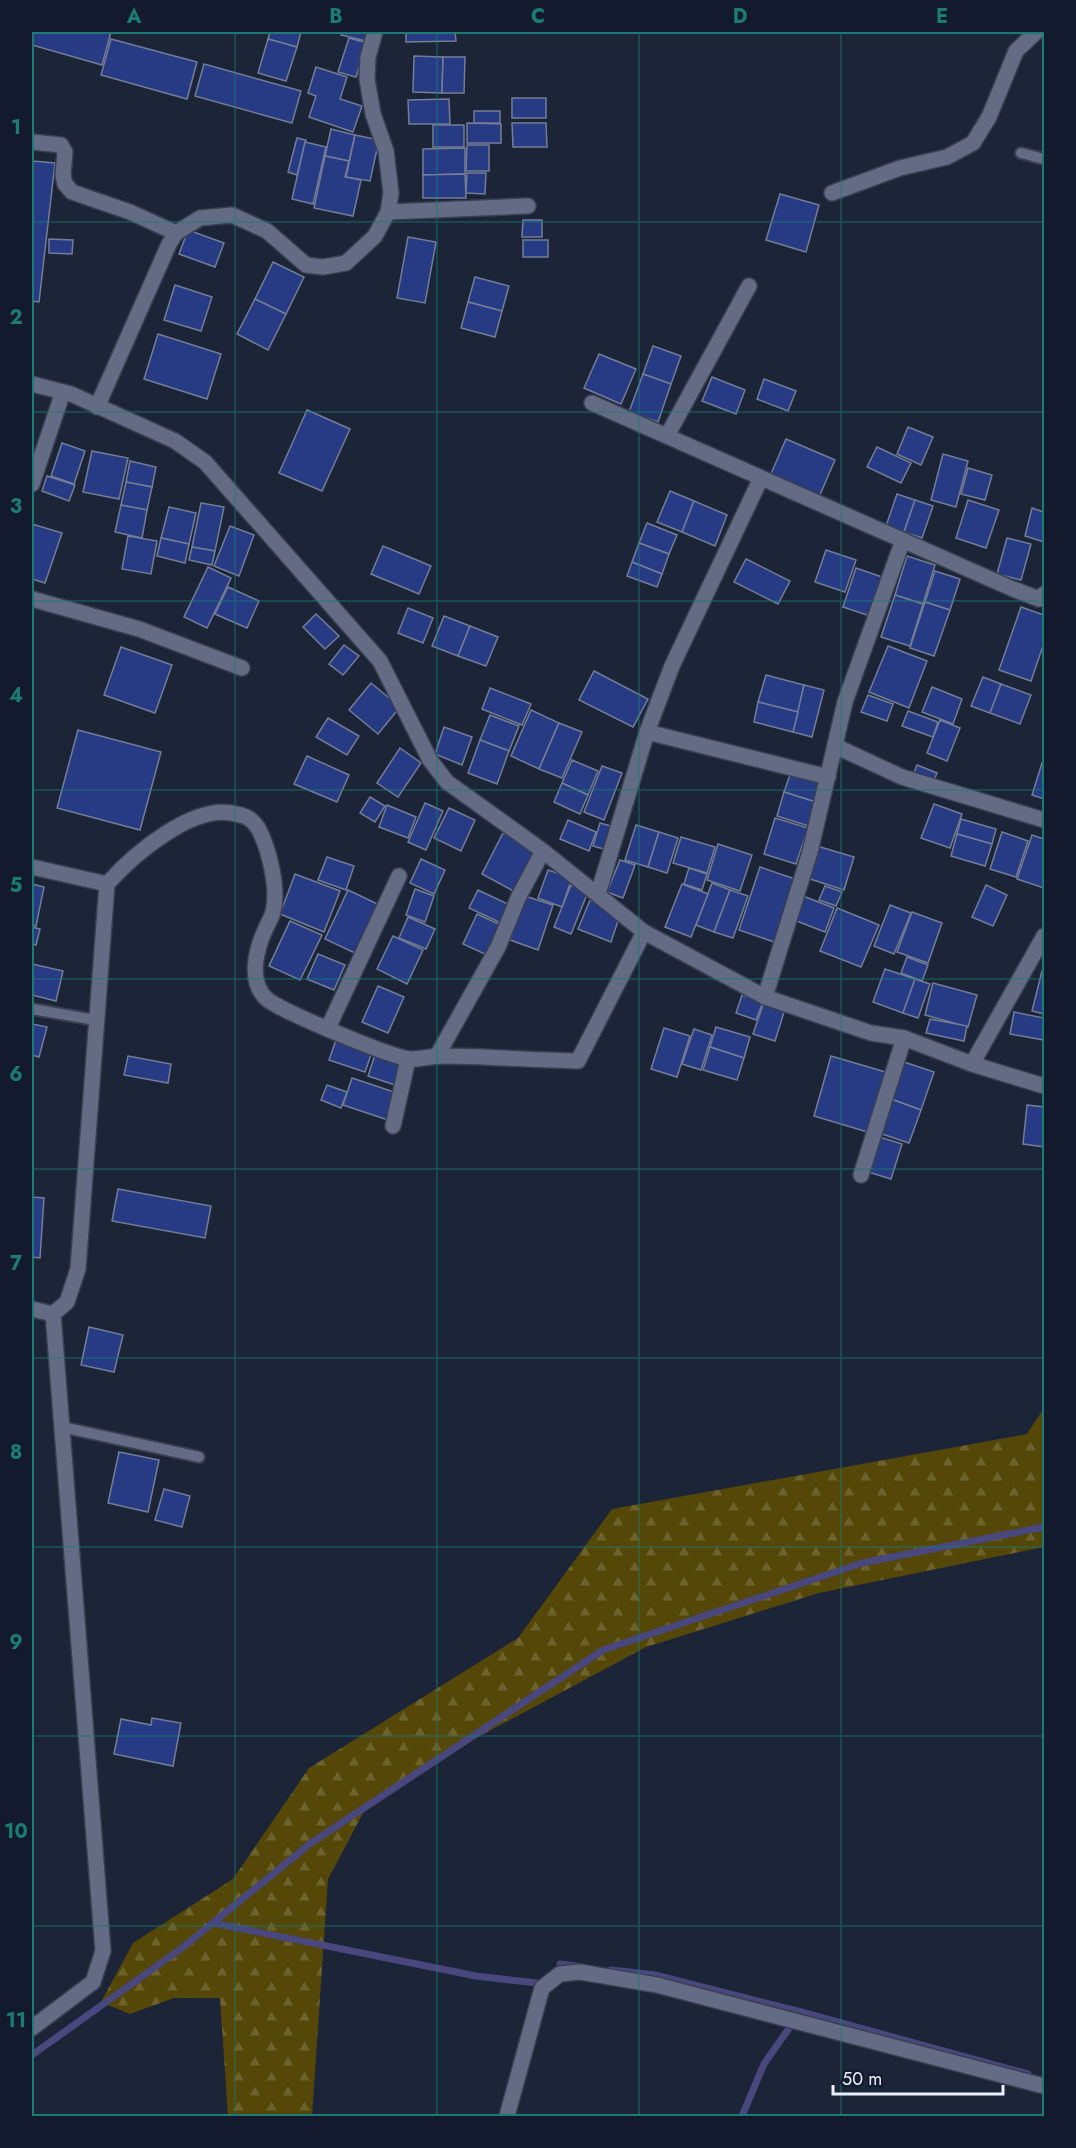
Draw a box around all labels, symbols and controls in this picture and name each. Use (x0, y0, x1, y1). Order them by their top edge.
text: A (126, 2, 142, 31)
text: B (329, 2, 343, 31)
text: C (531, 2, 545, 31)
text: D (733, 2, 747, 31)
text: E (936, 2, 948, 31)
text: 1 (11, 113, 21, 142)
text: 2 (9, 303, 23, 332)
text: 3 (10, 492, 22, 521)
text: 4 (9, 681, 23, 710)
text: 5 (10, 871, 23, 900)
text: 6 (9, 1060, 23, 1089)
text: 7 (10, 1249, 23, 1278)
text: 8 (10, 1438, 22, 1467)
text: 9 (9, 1628, 23, 1657)
text: 10 (4, 1817, 28, 1846)
text: 11 (6, 2006, 26, 2035)
scale bar (833, 2058, 1002, 2096)
text: 50 m (842, 2066, 882, 2092)

